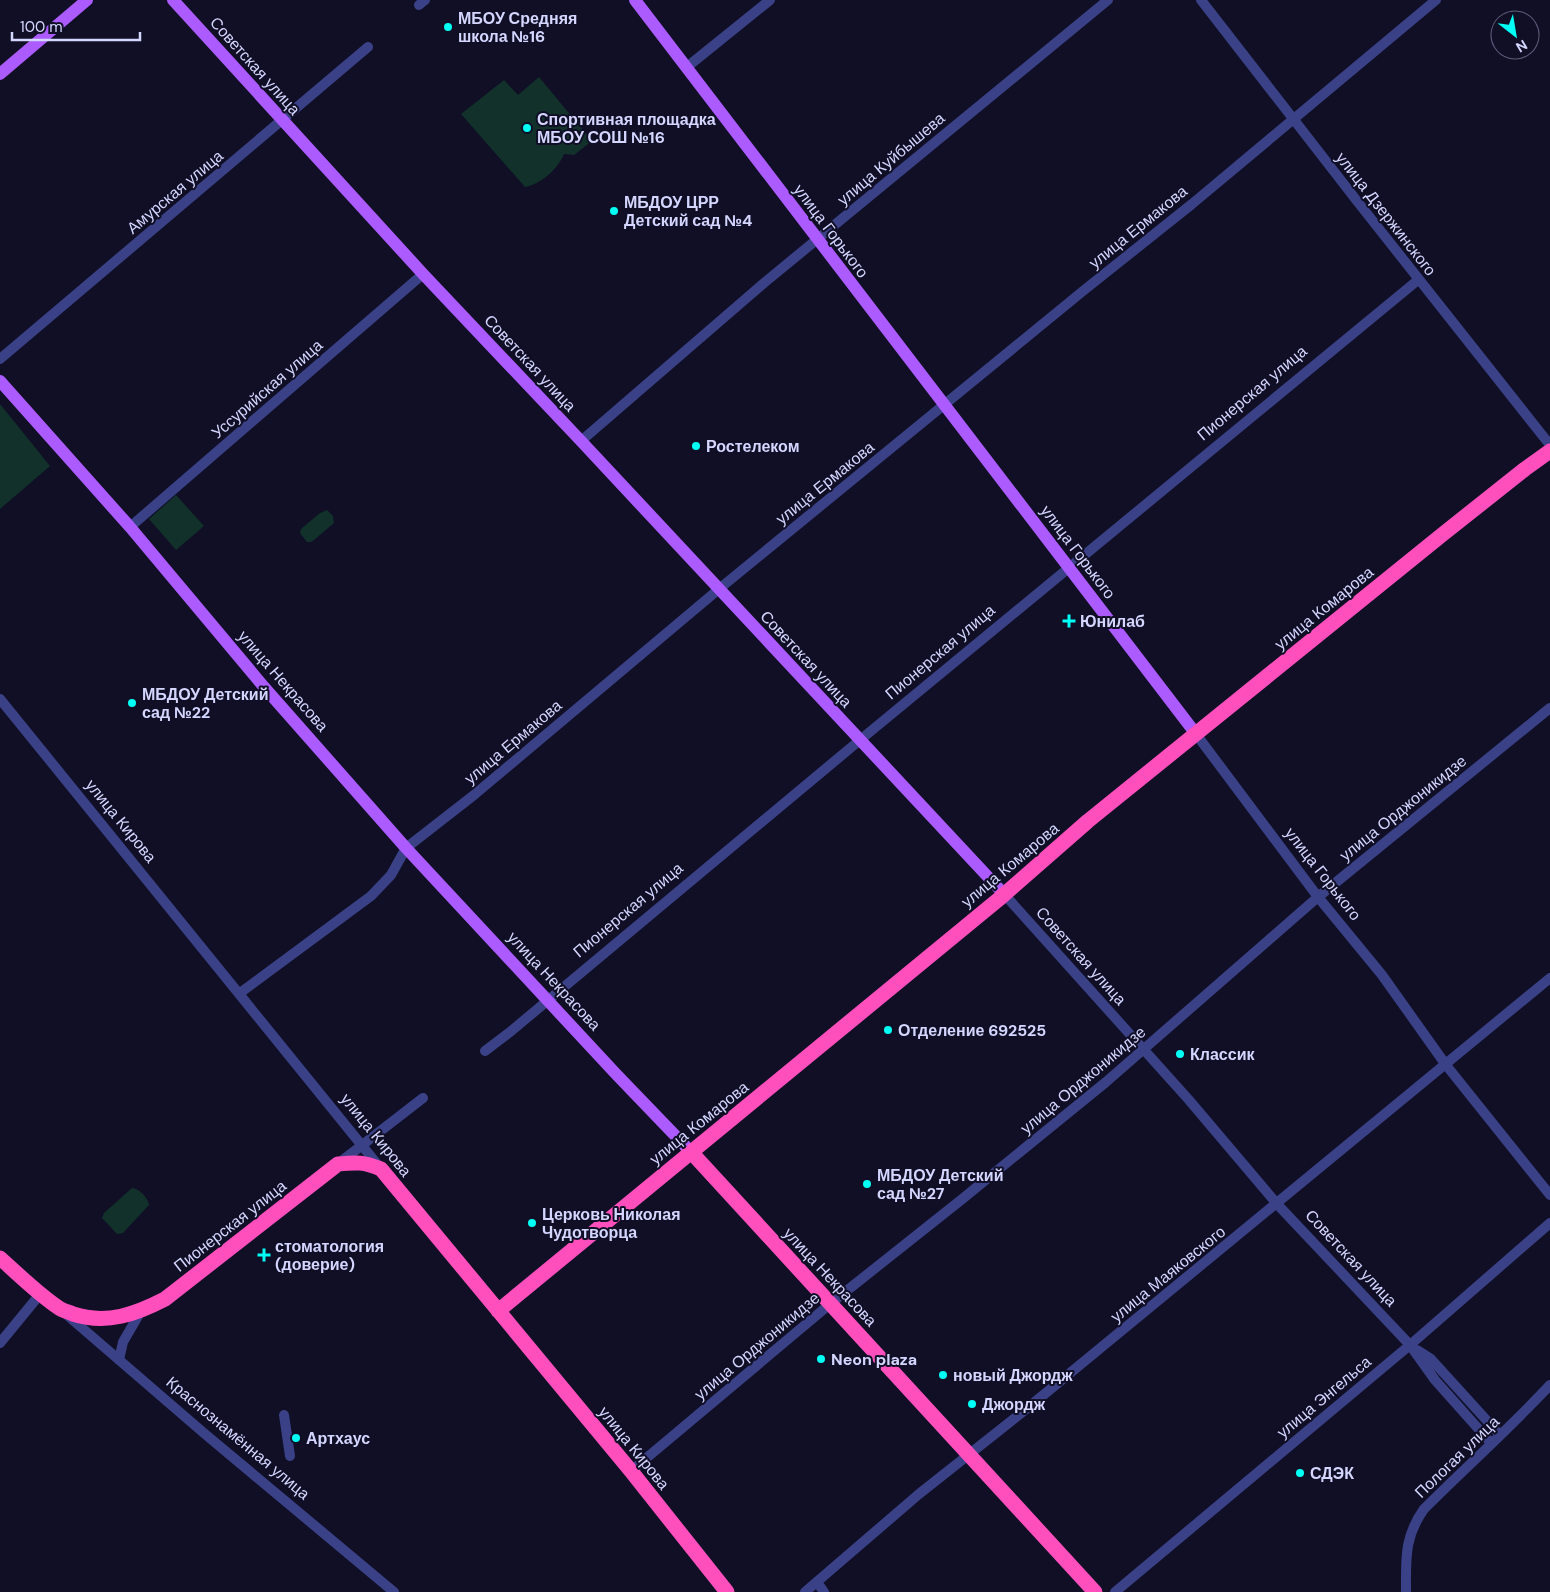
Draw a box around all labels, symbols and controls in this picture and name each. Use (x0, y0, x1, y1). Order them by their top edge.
place label: МБОУ Средняя школа №16 (458, 8, 577, 47)
scale bar (12, 10, 140, 42)
north arrow (1490, 10, 1540, 60)
street label: Советская улица (205, 12, 305, 120)
text: 100 m (20, 17, 63, 37)
marker: МБОУ Средняя школа №16 (442, 21, 454, 33)
text: N (1513, 36, 1531, 56)
street label: улица Куйбышева (833, 108, 949, 210)
place label: Спортивная площадка МБОУ СОШ №16 (537, 109, 716, 148)
marker: Спортивная площадка МБОУ СОШ №16 (521, 122, 533, 134)
street label: Амурская улица (122, 145, 228, 239)
street label: улица Дзержинского (1331, 148, 1441, 280)
street label: улица Горького (789, 180, 873, 282)
street label: улица Ермакова (1084, 181, 1192, 273)
place label: МБДОУ ЦРР Детский сад №4 (624, 192, 752, 231)
marker: МБДОУ ЦРР Детский сад №4 (608, 205, 620, 217)
street label: Советская улица (480, 310, 581, 416)
street label: Уссурийская улица (207, 335, 327, 443)
street label: Пионерская улица (1193, 341, 1311, 445)
place label: Ростелеком (706, 436, 800, 457)
street label: улица Ермакова (771, 437, 879, 529)
marker: Ростелеком (690, 440, 702, 452)
street label: улица Горького (1036, 501, 1120, 603)
street label: улица Комарова (1270, 562, 1378, 654)
street label: Пионерская улица (881, 600, 999, 704)
street label: Советская улица (756, 606, 857, 712)
place label: Юнилаб (1080, 611, 1145, 632)
marker: Юнилаб (1062, 614, 1076, 628)
street label: улица Некрасова (233, 626, 333, 736)
place label: МБДОУ Детский сад №22 (142, 684, 268, 723)
street label: улица Ермакова (460, 695, 566, 789)
marker: МБДОУ Детский сад №22 (126, 697, 138, 709)
street label: улица Орджоникидзе (1335, 750, 1471, 866)
street label: улица Кирова (81, 775, 161, 867)
street label: улица Комарова (957, 818, 1063, 912)
street label: улица Горького (1280, 823, 1366, 925)
street label: Пионерская улица (569, 858, 687, 962)
street label: Советская улица (1031, 902, 1131, 1010)
street label: улица Некрасова (503, 927, 605, 1035)
place label: Отделение 692525 (898, 1020, 1046, 1041)
street label: улица Орджоникидзе (1016, 1021, 1150, 1139)
marker: Отделение 692525 (882, 1024, 894, 1036)
place label: Классик (1190, 1044, 1255, 1065)
marker: Классик (1174, 1048, 1186, 1060)
street label: улица Комарова (645, 1077, 753, 1169)
street label: улица Кирова (336, 1089, 416, 1181)
place label: МБДОУ Детский сад №27 (877, 1165, 1003, 1204)
street label: Пионерская улица (170, 1175, 291, 1276)
marker: МБДОУ Детский сад №27 (861, 1178, 873, 1190)
place label: Церковь Николая Чудотворца (542, 1204, 681, 1243)
street label: Советская улица (1301, 1205, 1402, 1311)
marker: Церковь Николая Чудотворца (526, 1217, 538, 1229)
street label: улица Маяковского (1106, 1221, 1230, 1327)
street label: улица Некрасова (779, 1223, 881, 1331)
place label: стоматология (доверие) (275, 1236, 384, 1275)
marker: стоматология (доверие) (257, 1248, 271, 1262)
street label: улица Орджоникидзе (690, 1287, 824, 1405)
place label: Neon plaza (831, 1349, 917, 1370)
street label: улица Энгельса (1272, 1351, 1376, 1443)
marker: Neon plaza (815, 1353, 827, 1365)
place label: новый Джордж (953, 1365, 1073, 1386)
marker: новый Джордж (937, 1369, 949, 1381)
street label: Краснознамённая улица (162, 1372, 314, 1504)
place label: Джордж (982, 1394, 1046, 1415)
marker: Джордж (966, 1398, 978, 1410)
street label: улица Кирова (594, 1402, 674, 1494)
street label: Пологая улица (1410, 1411, 1504, 1503)
place label: Артхаус (306, 1428, 370, 1449)
marker: Артхаус (290, 1432, 302, 1444)
place label: СДЭК (1310, 1463, 1354, 1484)
marker: СДЭК (1294, 1467, 1306, 1479)

